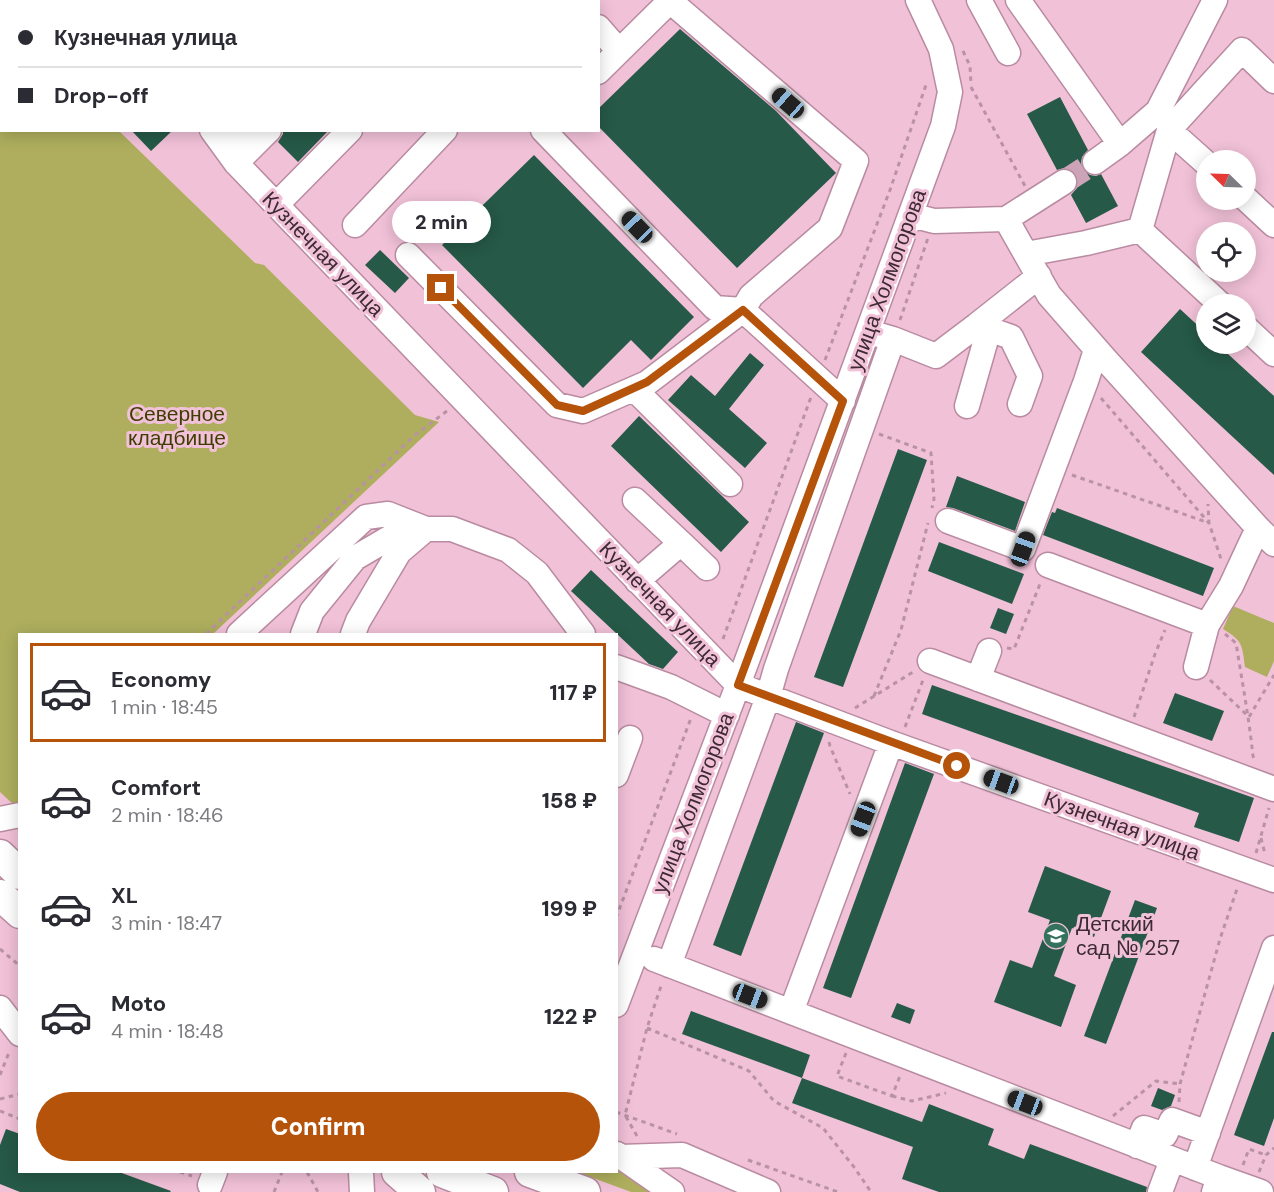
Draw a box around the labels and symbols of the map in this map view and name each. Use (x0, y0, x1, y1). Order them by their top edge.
car (769, 84, 807, 122)
north arrow (1196, 150, 1256, 210)
street label: Кузнечная улица (256, 185, 390, 323)
street label: улица Холмогорова (841, 185, 933, 375)
callout: 2 min (392, 201, 490, 243)
car (618, 208, 656, 246)
route end (427, 274, 454, 301)
park label: Северное кладбище (128, 400, 226, 452)
car (1008, 529, 1038, 569)
street label: Кузнечная улица (593, 535, 727, 673)
street label: улица Холмогорова (646, 708, 740, 897)
route start (943, 752, 970, 779)
car (981, 767, 1021, 797)
street label: Кузнечная улица (1040, 785, 1204, 867)
car (848, 799, 878, 839)
place label: Детский сад № 257 (1076, 910, 1180, 962)
school or university icon: Детский сад № 257 (1041, 921, 1071, 951)
car (730, 981, 770, 1011)
car (1005, 1088, 1045, 1118)

